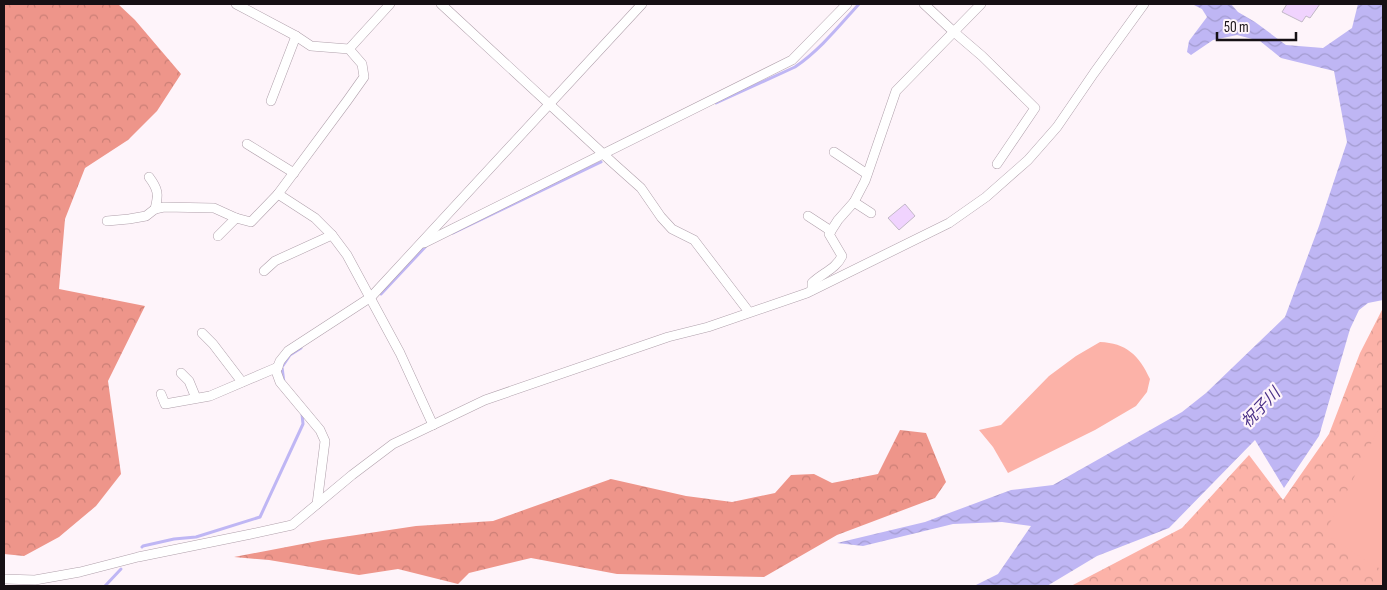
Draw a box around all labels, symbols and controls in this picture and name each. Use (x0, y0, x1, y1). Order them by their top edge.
scale bar (1217, 10, 1296, 42)
text: 50 m (1224, 18, 1249, 37)
water label: 祝子川 (1238, 383, 1286, 432)

